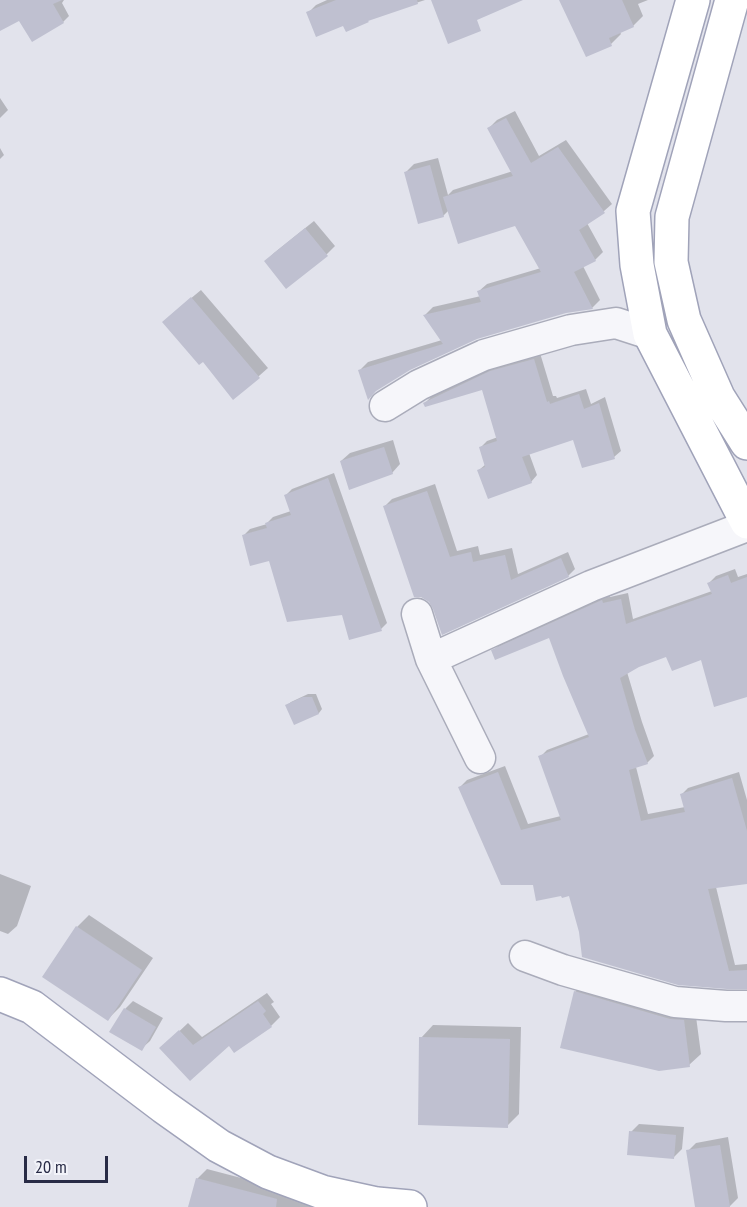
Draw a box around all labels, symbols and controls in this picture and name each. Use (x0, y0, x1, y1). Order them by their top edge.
scale bar (27, 1144, 111, 1182)
text: 20 m (35, 1155, 67, 1178)

